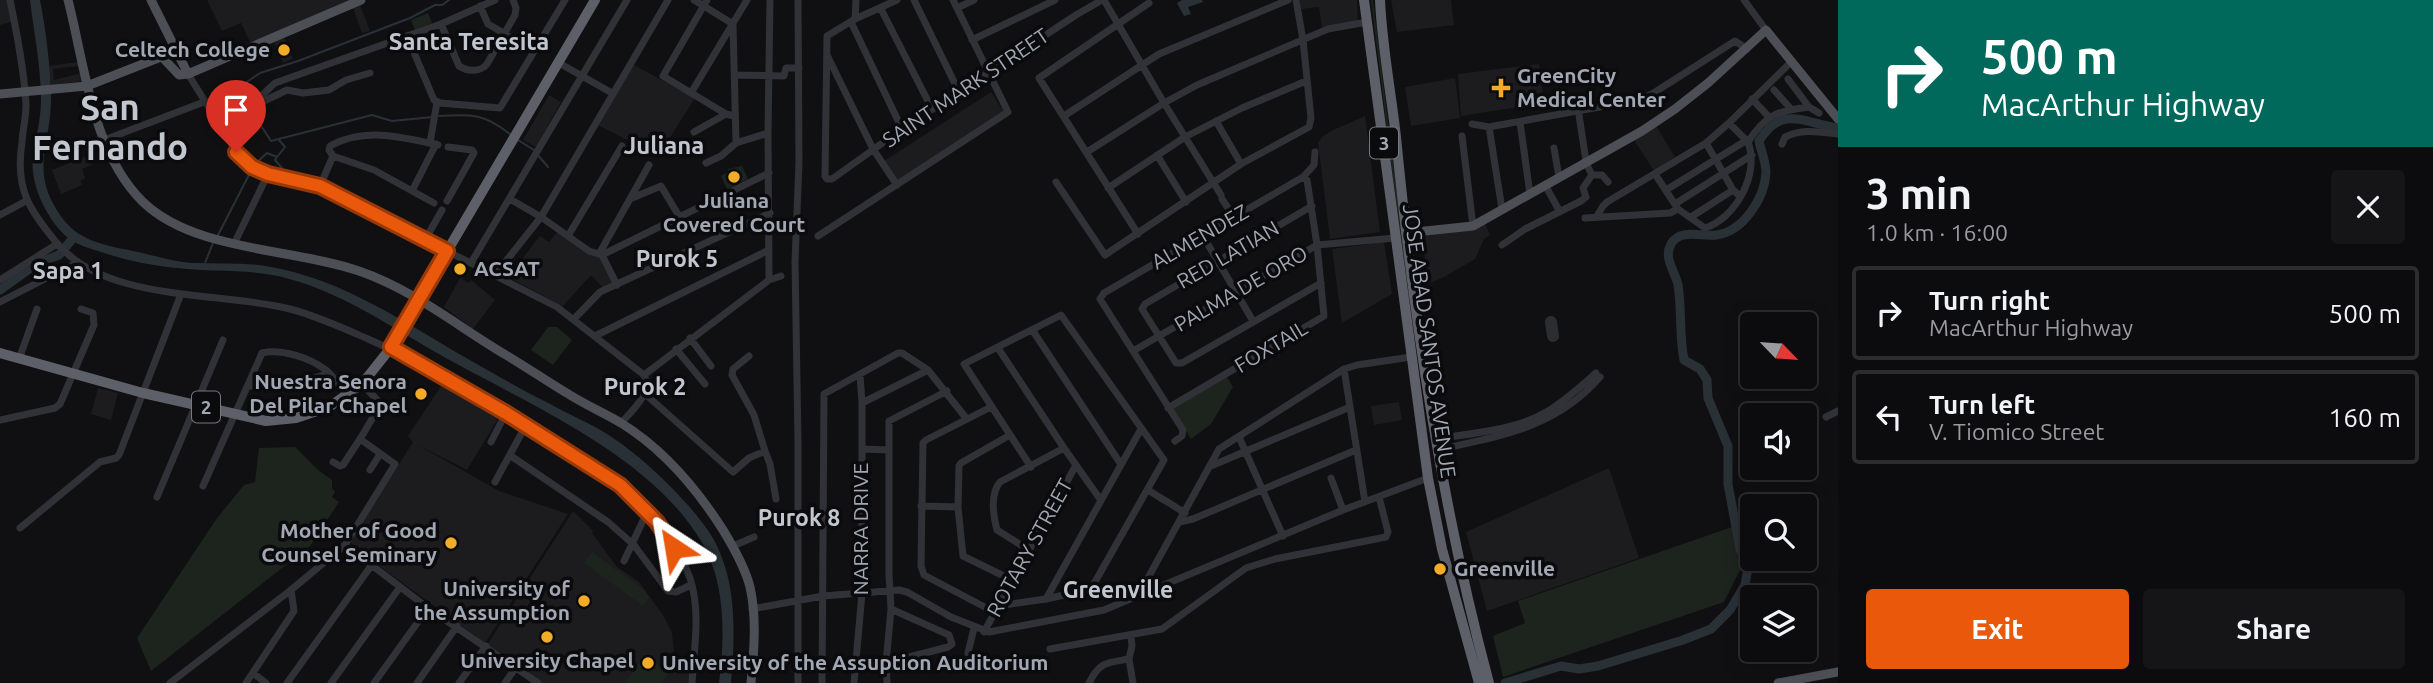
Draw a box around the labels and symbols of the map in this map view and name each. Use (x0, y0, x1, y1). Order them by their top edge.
street label: SAINT MARK STREET (878, 22, 1053, 152)
district label: Santa Teresita (389, 28, 549, 55)
place label: Celtech College (115, 37, 270, 61)
marker: Celtech College (276, 42, 292, 58)
place label: GreenCity Medical Center (1517, 63, 1666, 111)
marker: GreenCity Medical Center (1491, 78, 1511, 98)
pin (206, 80, 266, 152)
district label: San Fernando (32, 87, 188, 167)
road number: 3 (1370, 127, 1398, 158)
district label: Juliana (624, 132, 704, 159)
marker: Juliana Covered Court (726, 169, 742, 185)
place label: Juliana Covered Court (663, 188, 805, 236)
street label: ALMENDEZ (1147, 199, 1252, 273)
street label: JOSE ABAD SANTOS AVENUE (1399, 202, 1461, 479)
street label: RED LATIAN (1172, 215, 1283, 293)
street label: PALMA DE ORO (1170, 240, 1311, 336)
district label: Purok 5 (636, 246, 718, 271)
place label: ACSAT (474, 256, 540, 280)
district label: Sapa 1 (33, 258, 103, 283)
marker: ACSAT (452, 261, 468, 277)
north arrow (1740, 312, 1816, 388)
street label: FOXTAIL (1230, 315, 1311, 377)
place label: Nuestra Senora Del Pilar Chapel (249, 369, 407, 417)
district label: Purok 2 (604, 374, 686, 399)
marker: Nuestra Senora Del Pilar Chapel (413, 386, 429, 402)
road number: 2 (192, 392, 220, 422)
street label: NARRA DRIVE (848, 463, 872, 595)
street label: ROTARY STREET (981, 474, 1077, 621)
district label: Purok 8 (758, 505, 840, 530)
position arrow (637, 511, 711, 585)
place label: Mother of Good Counsel Seminary (261, 518, 437, 566)
marker: Mother of Good Counsel Seminary (443, 535, 459, 551)
place label: Greenville (1454, 556, 1555, 580)
marker: Greenville (1432, 561, 1448, 577)
place label: University of the Assumption (414, 576, 570, 624)
district label: Greenville (1063, 577, 1173, 602)
marker: University of the Assumption (576, 593, 592, 609)
marker: University Chapel (539, 629, 555, 645)
place label: University Chapel (460, 648, 634, 672)
place label: University of the Assuption Auditorium (662, 650, 1048, 674)
marker: University of the Assuption Auditorium (640, 655, 656, 671)

